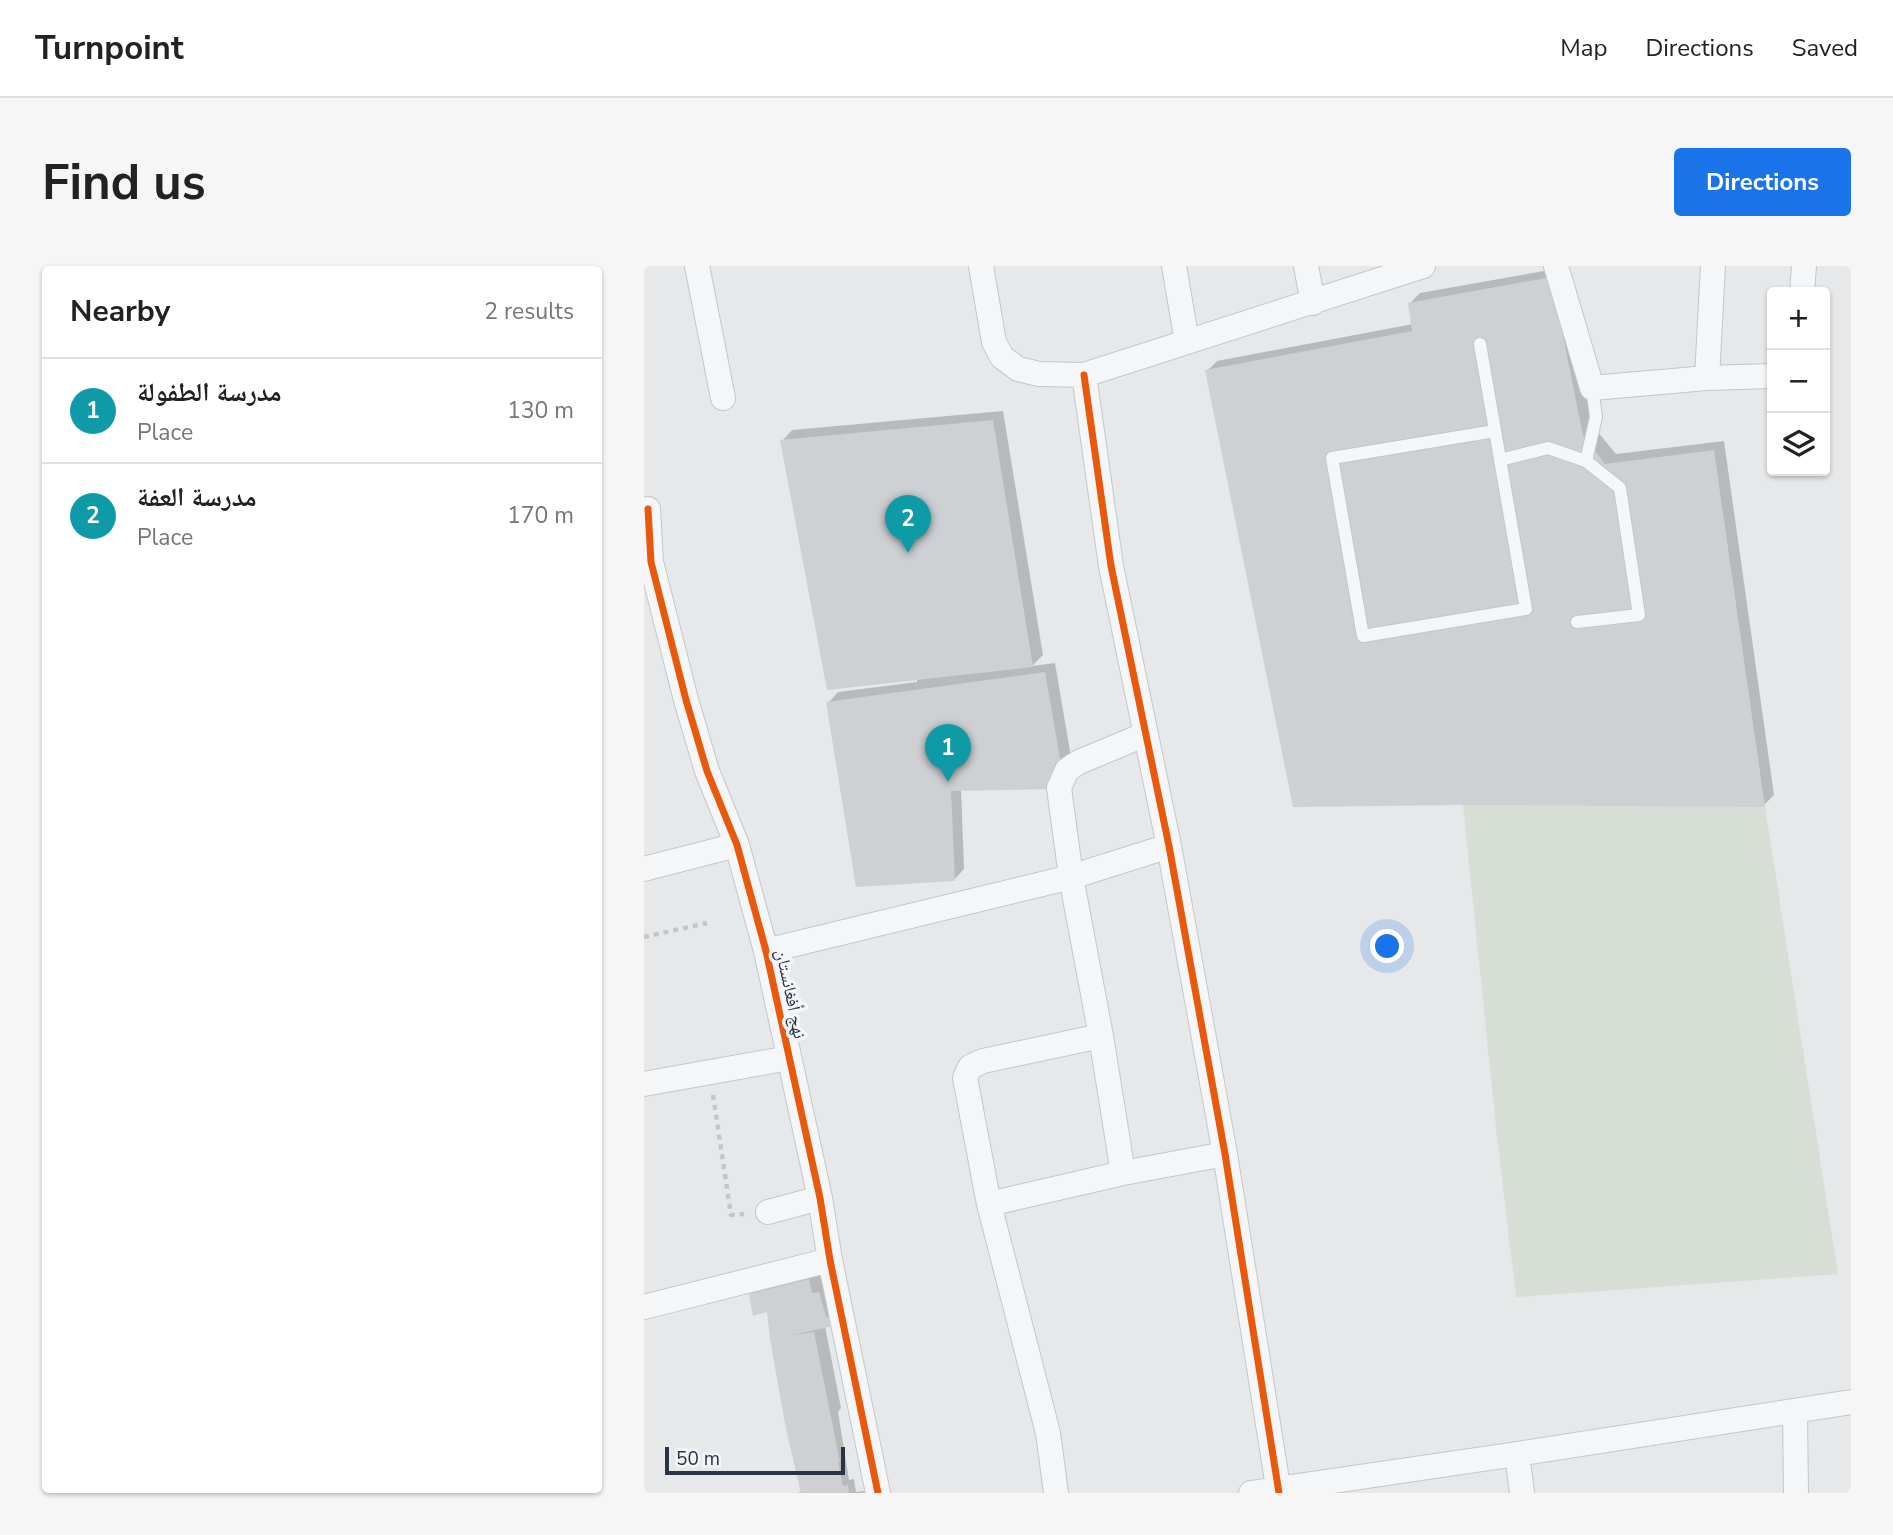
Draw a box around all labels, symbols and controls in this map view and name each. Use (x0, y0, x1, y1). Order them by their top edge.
text: Turnpoint (35, 26, 184, 71)
text: Map (1560, 32, 1607, 64)
text: Directions (1645, 32, 1754, 64)
text: Saved (1792, 32, 1858, 64)
button: Directions (1674, 148, 1851, 216)
text: Find us (42, 149, 206, 216)
map controls (1767, 287, 1830, 476)
button: + (1767, 287, 1830, 350)
text: Nearby (70, 291, 170, 332)
text: 2 results (484, 296, 574, 327)
button: − (1767, 350, 1830, 413)
text: مدرسة الطفولة (137, 375, 282, 410)
text: 1 (86, 395, 100, 426)
text: 130 m (507, 395, 574, 426)
button: layers (1767, 413, 1830, 476)
text: Place (137, 417, 193, 448)
text: مدرسة العفة (137, 480, 257, 515)
pin: 2 (885, 495, 931, 553)
text: 2 (86, 500, 100, 531)
text: 170 m (507, 500, 574, 531)
text: Place (137, 522, 193, 553)
pin: 1 (925, 724, 971, 782)
your location (1370, 929, 1404, 963)
street label: نهج أفغانستان (770, 947, 812, 1041)
scale bar (665, 1444, 845, 1476)
text: 50 m (676, 1446, 720, 1472)

